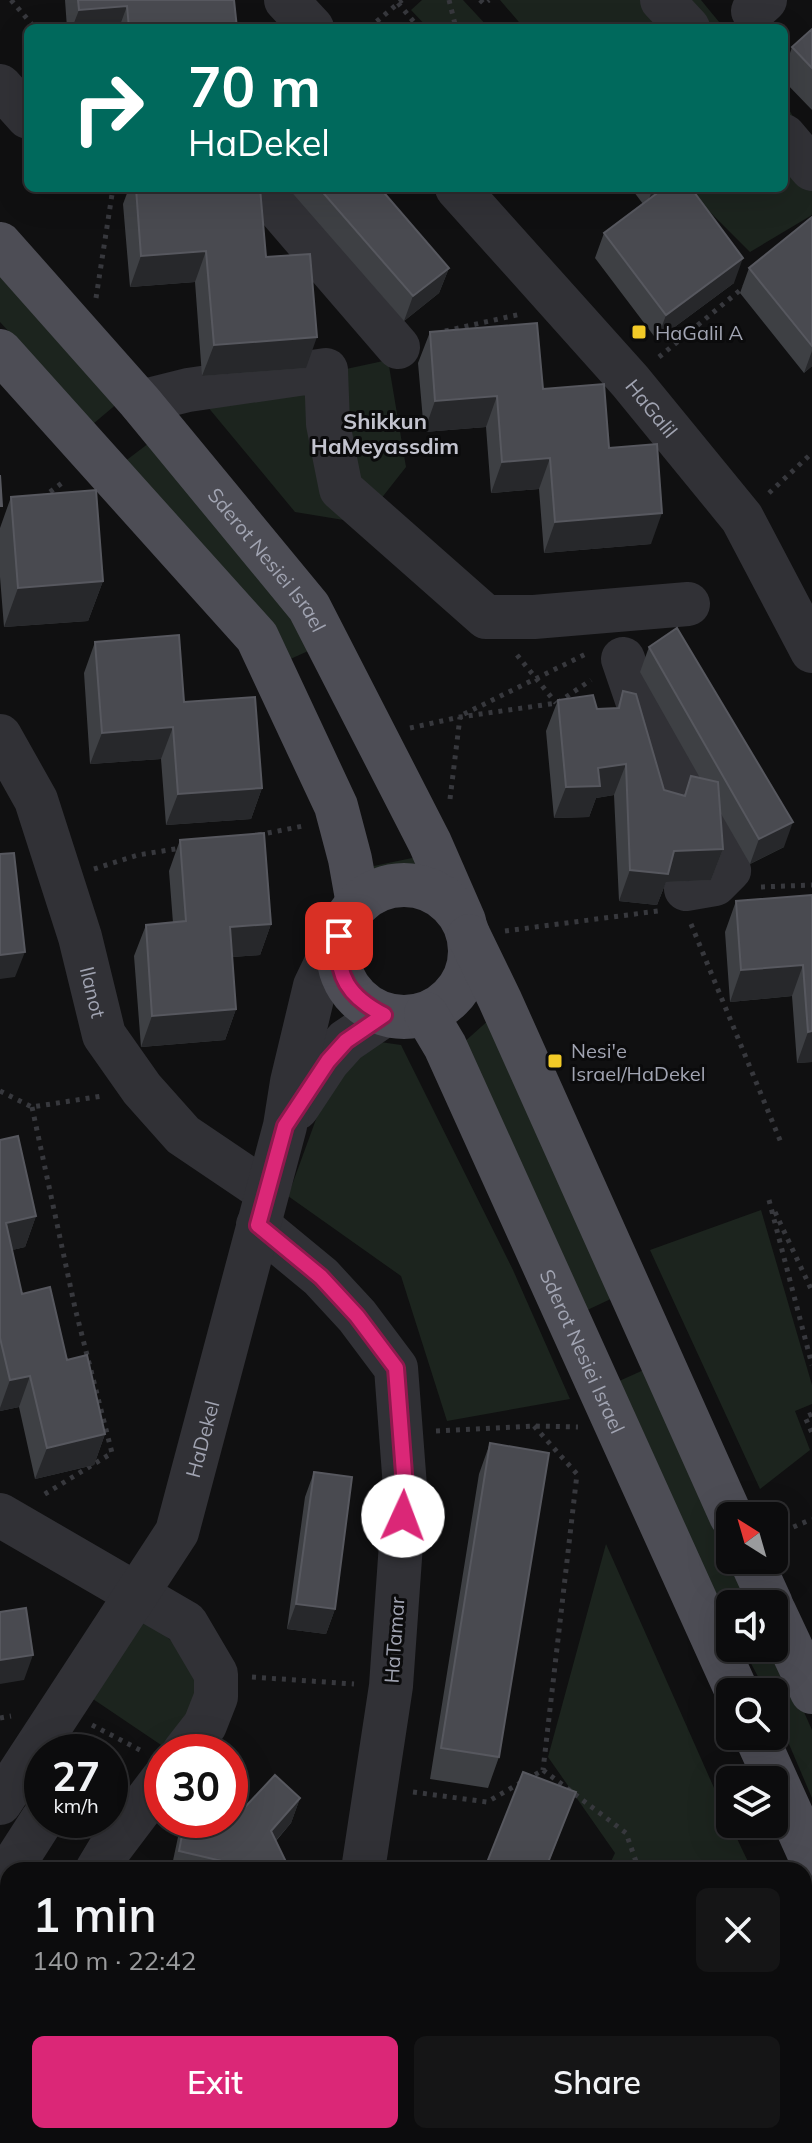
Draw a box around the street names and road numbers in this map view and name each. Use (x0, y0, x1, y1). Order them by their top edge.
street label: HaGalil (621, 374, 683, 442)
street label: Sderot Nesiei Israel (203, 482, 332, 636)
street label: Ilanot (75, 964, 112, 1020)
street label: Sderot Nesiei Israel (535, 1265, 631, 1437)
street label: HaDekel (180, 1398, 224, 1480)
street label: HaTamar (379, 1595, 410, 1684)

